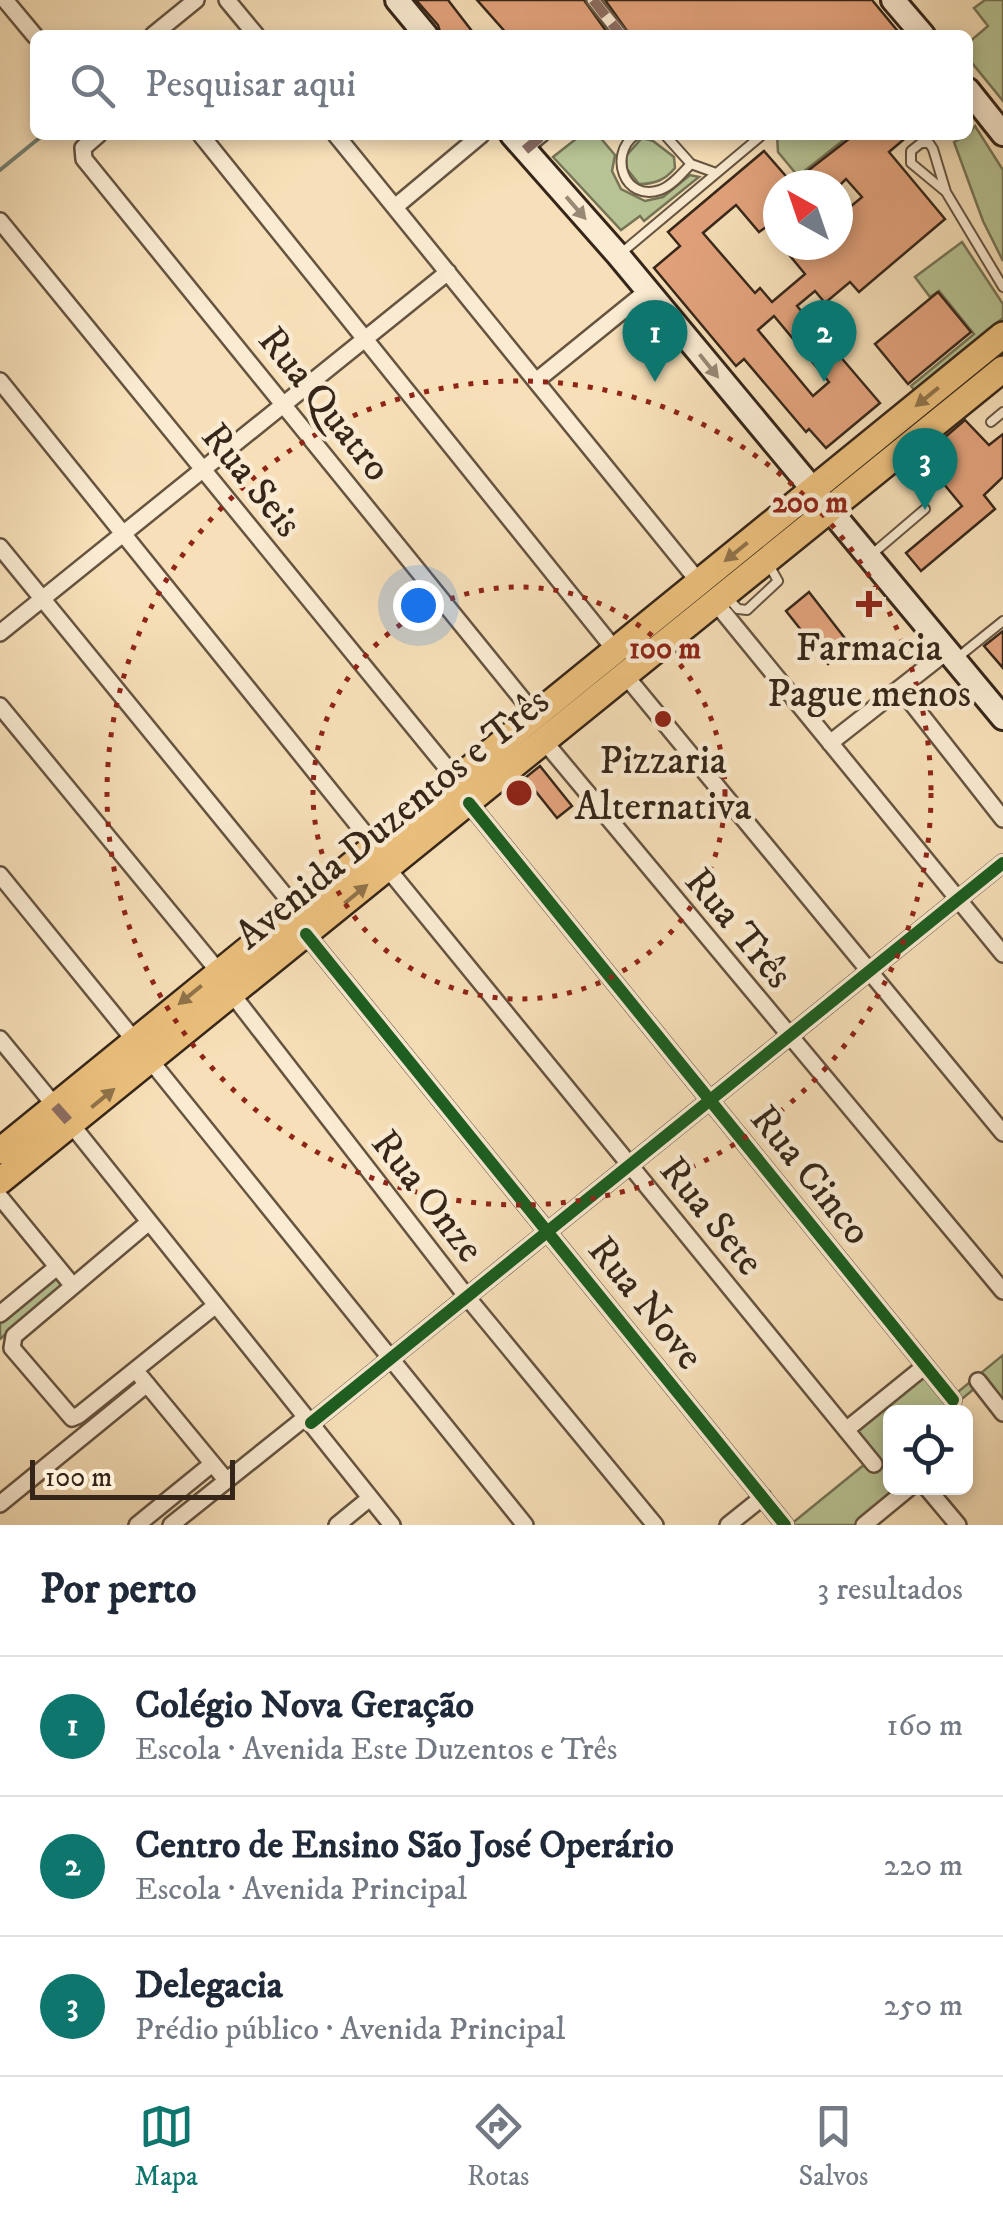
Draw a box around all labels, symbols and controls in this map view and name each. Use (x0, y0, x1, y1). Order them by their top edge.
search box (30, 30, 973, 140)
icon: search (65, 58, 120, 113)
text: Pesquisar aqui (145, 61, 356, 109)
north arrow (763, 170, 853, 260)
one-way arrow (565, 195, 587, 220)
pin: 1 (622, 300, 688, 382)
pin: 2 (792, 300, 856, 382)
street label: Rua Quatro (246, 317, 401, 492)
one-way arrow (698, 354, 719, 379)
one-way arrow (915, 386, 940, 407)
street label: Rua Seis (189, 414, 312, 548)
pin: 3 (892, 428, 958, 510)
text: 200 m (772, 485, 848, 522)
one-way arrow (723, 541, 748, 562)
your location (393, 580, 444, 631)
marker: Farmacia Pague menos (856, 591, 882, 617)
place label: Farmacia Pague menos (767, 624, 971, 720)
text: 100 m (629, 631, 702, 668)
street label: Avenida Duzentos e Três (226, 677, 560, 961)
marker: Pizzaria Alternativa (652, 708, 674, 730)
place label: Pizzaria Alternativa (574, 737, 752, 833)
centre of rings (501, 775, 537, 811)
street label: Rua Três (673, 858, 803, 1000)
one-way arrow (344, 884, 369, 905)
one-way arrow (178, 984, 203, 1005)
one-way arrow (91, 1088, 116, 1109)
street label: Rua Cinco (738, 1096, 881, 1256)
street label: Rua Onze (359, 1121, 494, 1273)
street label: Rua Sete (648, 1147, 774, 1286)
street label: Rua Nove (576, 1227, 714, 1381)
map controls (883, 1405, 973, 1495)
button: locate (883, 1405, 973, 1495)
scale bar (30, 1455, 235, 1500)
text: 100 m (45, 1460, 112, 1495)
text: Por perto (40, 1564, 197, 1616)
text: 3 resultados (817, 1570, 963, 1610)
text: Colégio Nova Geração (135, 1682, 474, 1730)
text: 1 (67, 1706, 78, 1746)
text: 160 m (887, 1706, 963, 1746)
text: Escola · Avenida Este Duzentos e Três (135, 1730, 618, 1770)
text: Centro de Ensino São José Operário (135, 1822, 674, 1870)
text: 2 (65, 1846, 80, 1886)
text: 220 m (883, 1846, 963, 1886)
text: Escola · Avenida Principal (135, 1870, 467, 1910)
text: Delegacia (135, 1962, 283, 2010)
text: 3 (67, 1986, 78, 2026)
text: 250 m (883, 1986, 963, 2026)
text: Prédio público · Avenida Principal (135, 2010, 565, 2050)
tab: Mapa (135, 2099, 198, 2194)
tab: Rotas (467, 2099, 529, 2194)
tab: Salvos (799, 2099, 868, 2194)

